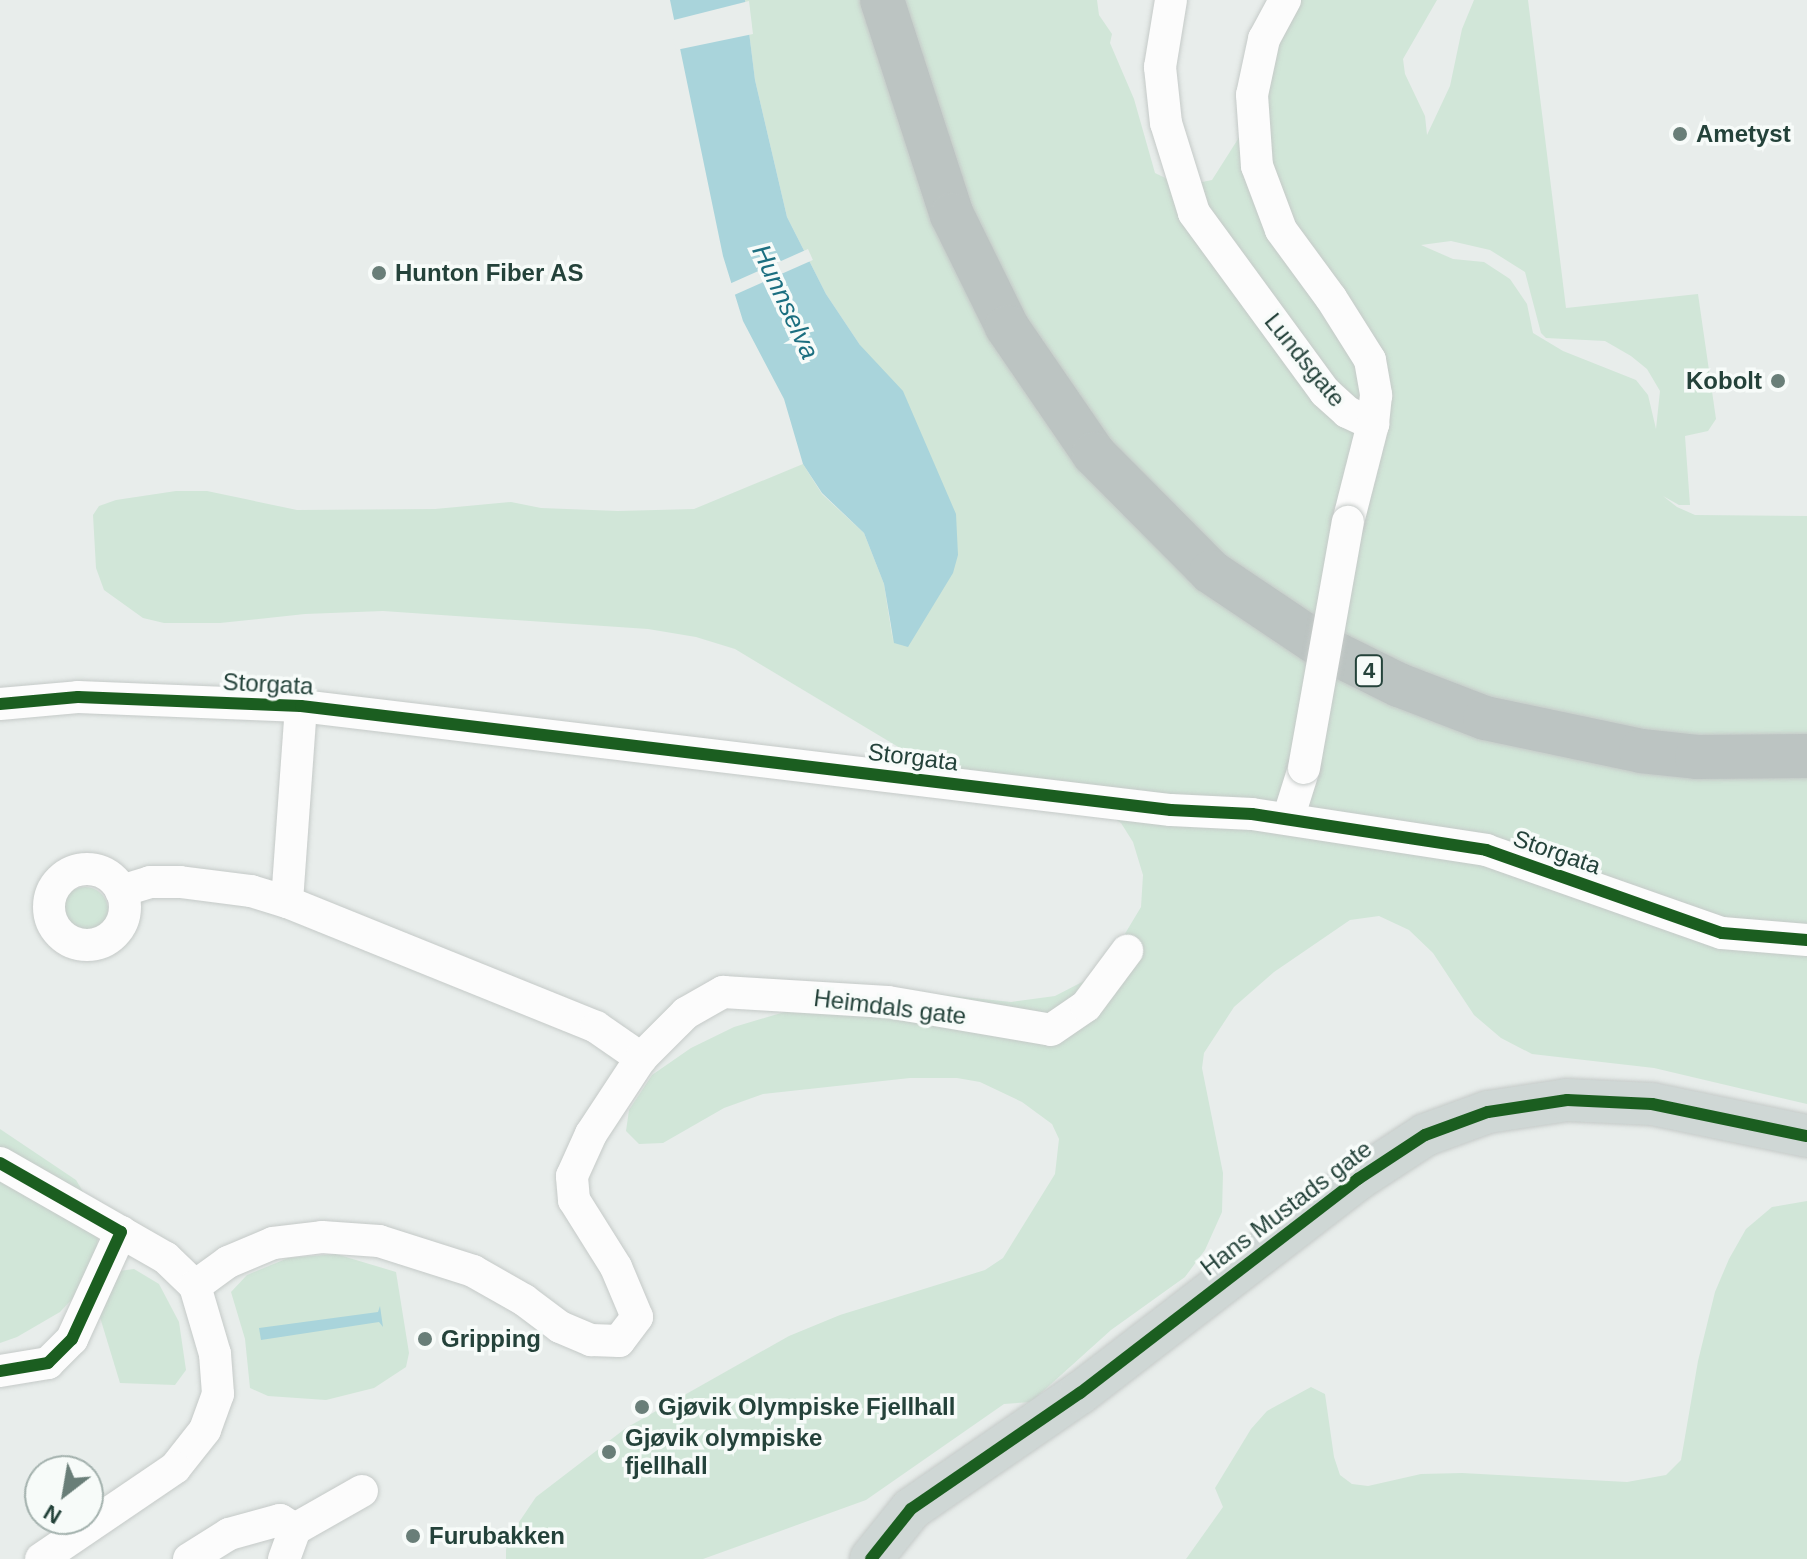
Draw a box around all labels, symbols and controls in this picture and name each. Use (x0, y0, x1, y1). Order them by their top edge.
place label: Ametyst (1696, 120, 1791, 148)
marker: Ametyst (1671, 125, 1689, 143)
water label: Hunnselva (745, 240, 825, 364)
place label: Hunton Fiber AS (395, 259, 584, 287)
marker: Hunton Fiber AS (370, 264, 388, 282)
street label: Lundsgate (1259, 307, 1351, 413)
place label: Kobolt (1686, 367, 1762, 395)
marker: Kobolt (1769, 372, 1787, 390)
road number: 4 (1353, 653, 1385, 689)
street label: Storgata (222, 667, 314, 701)
street label: Storgata (866, 737, 960, 777)
street label: Storgata (1509, 824, 1605, 880)
street label: Heimdals gate (812, 983, 968, 1031)
street label: Hans Mustads gate (1195, 1134, 1377, 1282)
place label: Gripping (441, 1325, 541, 1353)
marker: Gripping (416, 1330, 434, 1348)
place label: Gjøvik Olympiske Fjellhall (658, 1393, 955, 1421)
marker: Gjøvik Olympiske Fjellhall (633, 1398, 651, 1416)
place label: Gjøvik olympiske fjellhall (625, 1424, 822, 1480)
marker: Gjøvik olympiske fjellhall (600, 1443, 618, 1461)
north arrow (24, 1455, 104, 1535)
text: N (39, 1499, 66, 1529)
place label: Furubakken (429, 1522, 565, 1550)
marker: Furubakken (404, 1527, 422, 1545)

